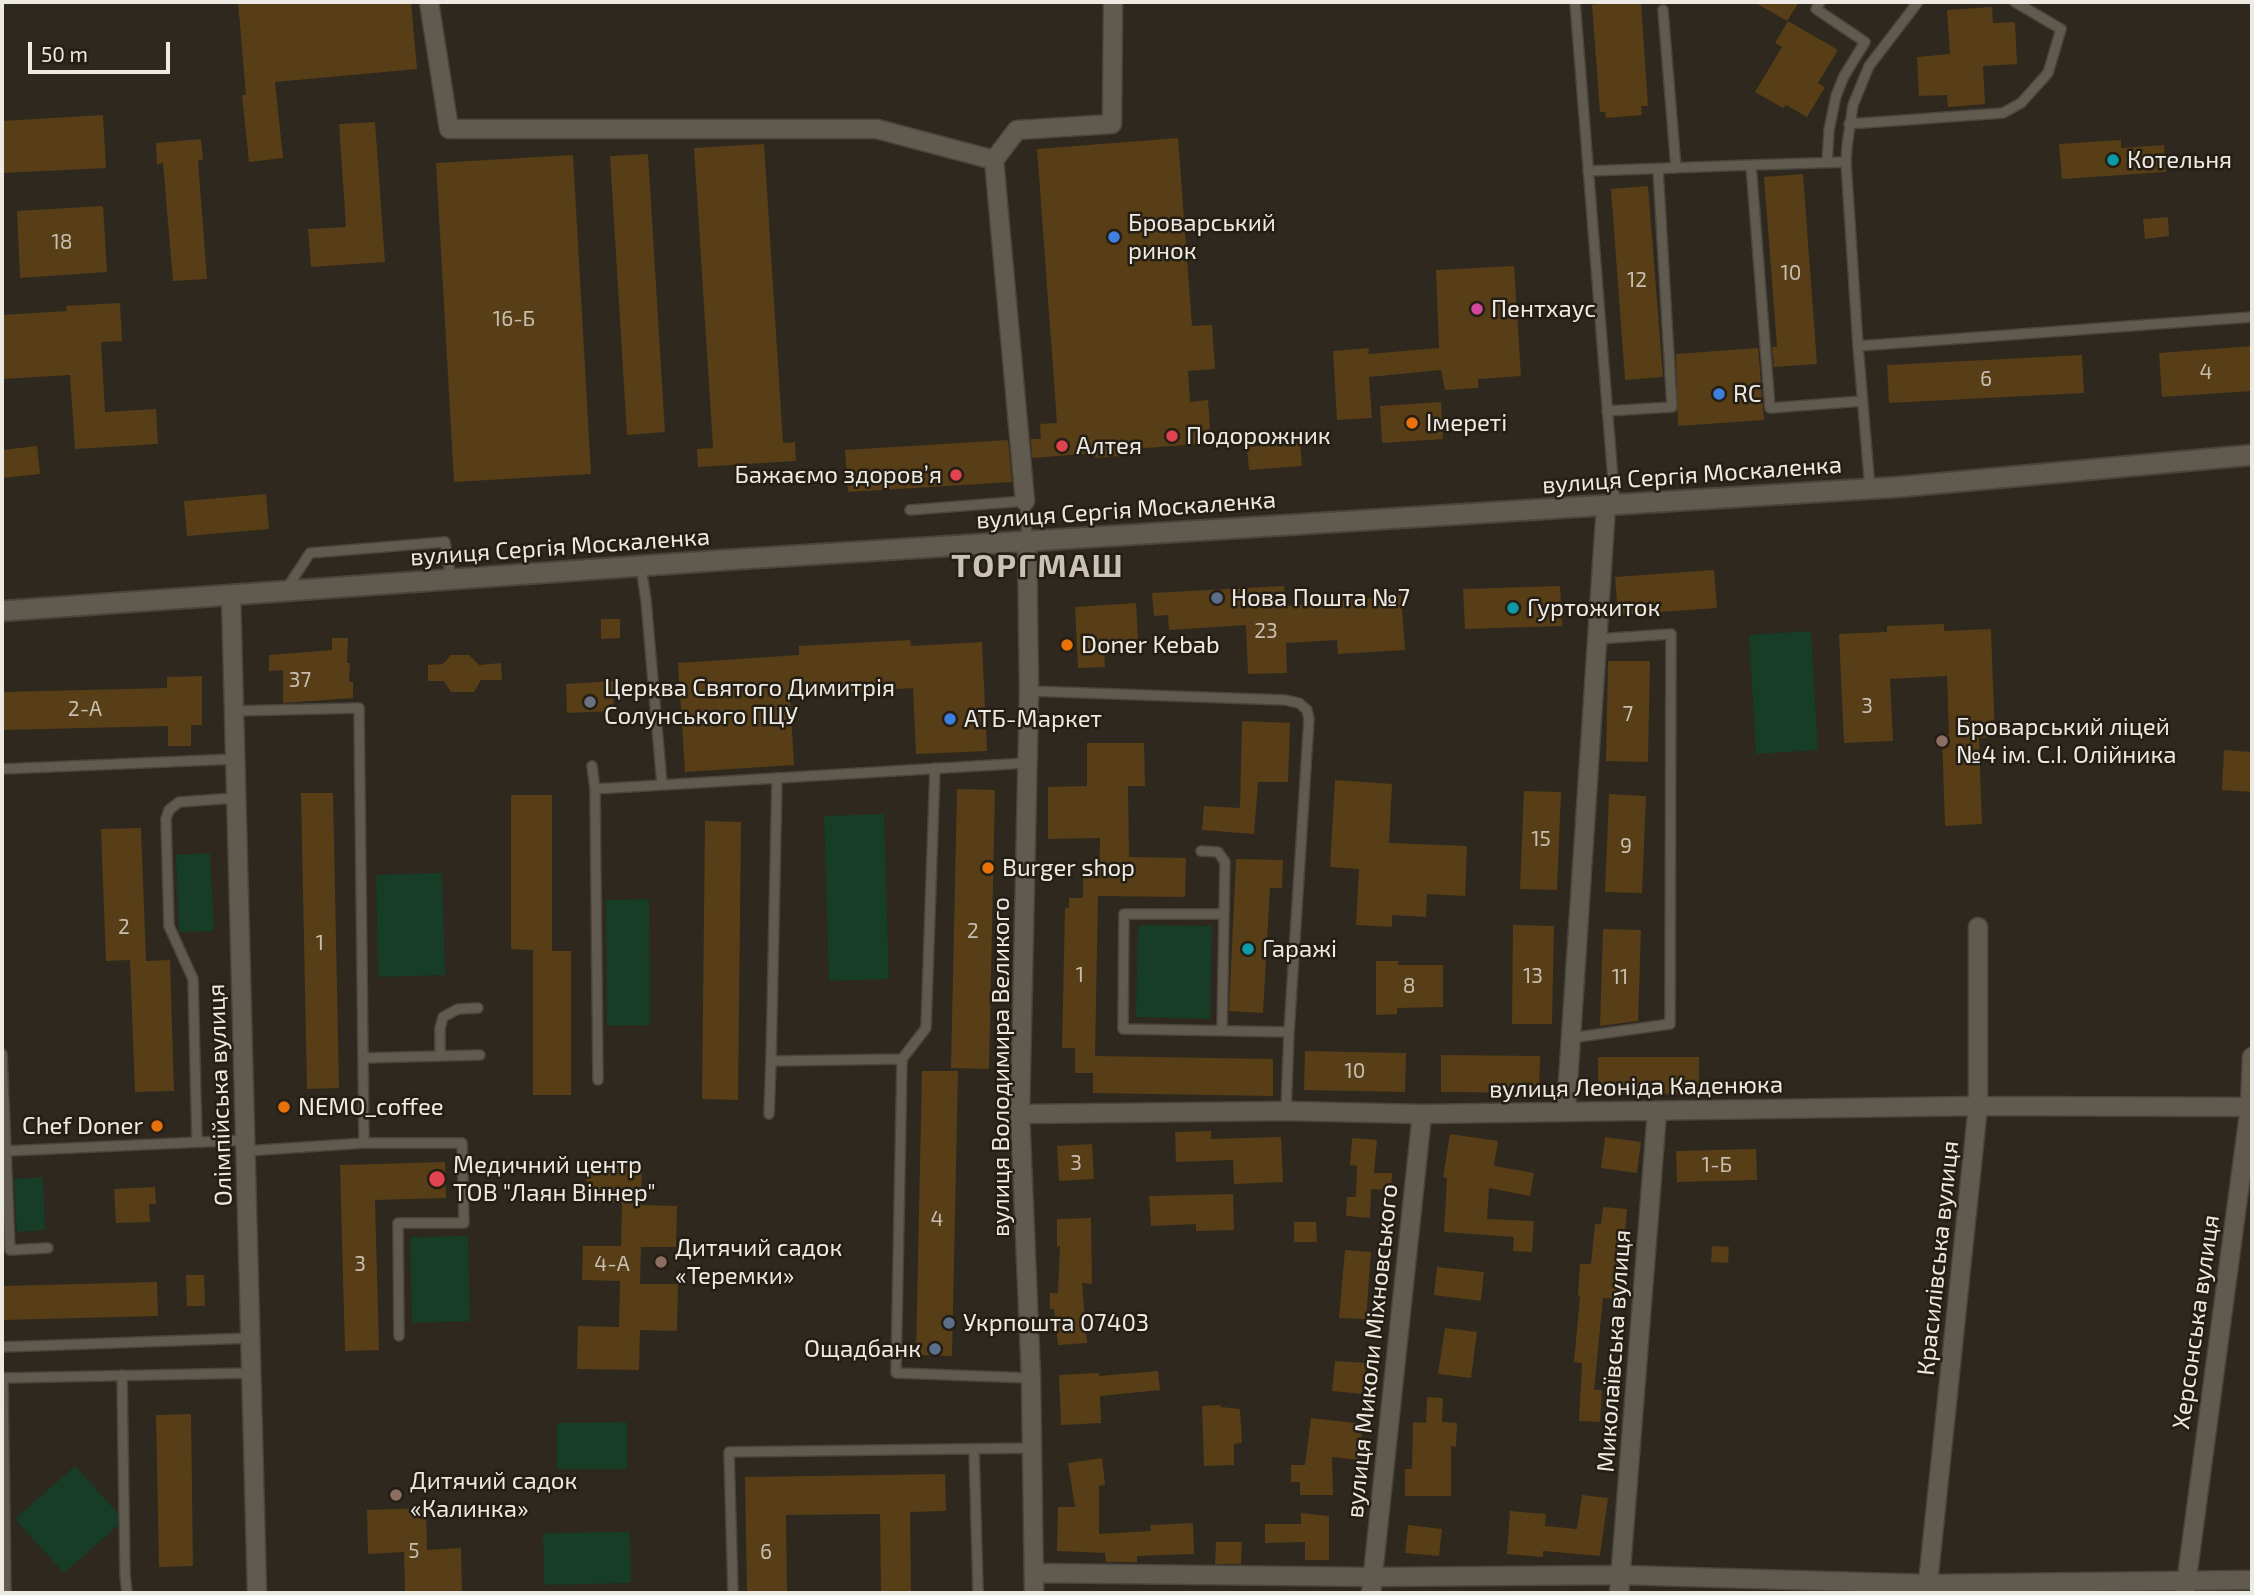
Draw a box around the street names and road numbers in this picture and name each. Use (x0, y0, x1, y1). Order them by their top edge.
street label: вулиця Сергія Москаленка (1541, 450, 1843, 500)
street label: вулиця Сергія Москаленка (975, 485, 1277, 535)
street label: вулиця Сергія Москаленка (409, 522, 711, 572)
street label: вулиця Володимира Великого (987, 897, 1015, 1237)
street label: Олімпійська вулиця (202, 983, 238, 1207)
street label: вулиця Леоніда Каденюка (1489, 1070, 1783, 1104)
street label: Красилівська вулиця (1911, 1139, 1965, 1377)
street label: вулиця Миколи Міхновського (1340, 1183, 1404, 1519)
street label: Херсонська вулиця (2167, 1213, 2225, 1431)
street label: Миколаївська вулиця (1591, 1229, 1637, 1473)

